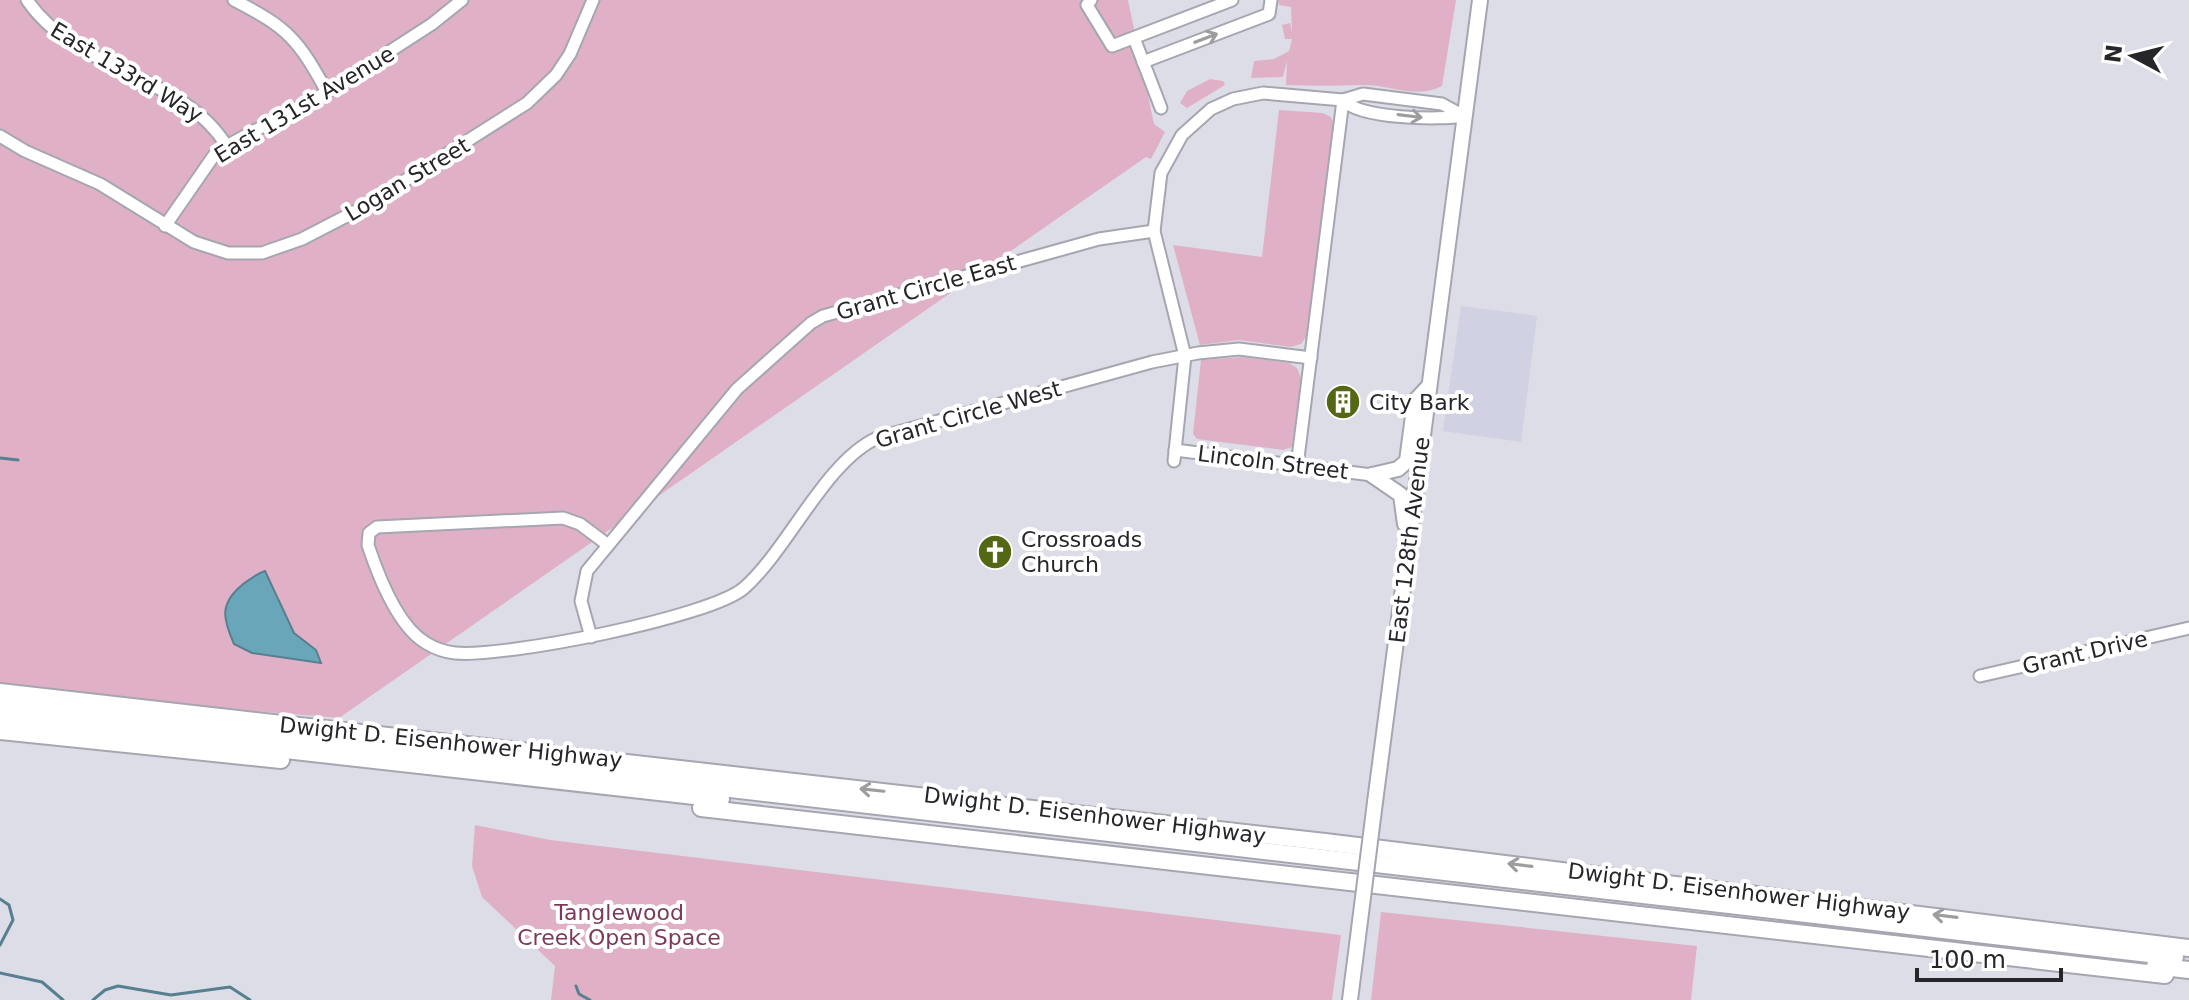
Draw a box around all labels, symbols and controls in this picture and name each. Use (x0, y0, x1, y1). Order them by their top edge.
north arrow (2093, 16, 2173, 96)
street label: East 133rd Way (46, 17, 207, 128)
one-way arrow (1193, 30, 1218, 44)
street label: East 131st Avenue (210, 41, 399, 168)
text: N (2100, 43, 2127, 64)
one-way arrow (1397, 109, 1422, 124)
street label: Logan Street (341, 132, 474, 226)
street label: Grant Circle East (834, 250, 1019, 325)
street label: Grant Circle West (872, 376, 1064, 453)
building icon: City Bark (1324, 383, 1362, 421)
place label: City Bark (1369, 390, 1470, 415)
street label: East 128th Avenue (1384, 435, 1435, 645)
street label: Lincoln Street (1196, 441, 1350, 484)
place label: Crossroads Church (1021, 527, 1142, 577)
church icon: Crossroads Church (976, 533, 1014, 571)
street label: Grant Drive (2020, 626, 2150, 679)
street label: Dwight D. Eisenhower Highway (278, 712, 624, 773)
street label: Dwight D. Eisenhower Highway (922, 782, 1267, 849)
one-way arrow (860, 783, 886, 798)
one-way arrow (1507, 857, 1534, 872)
street label: Dwight D. Eisenhower Highway (1566, 858, 1911, 925)
park label: Tanglewood Creek Open Space (517, 900, 721, 950)
one-way arrow (1933, 908, 1958, 923)
scale bar (1917, 932, 2061, 982)
text: 100 m (1929, 946, 2006, 974)

